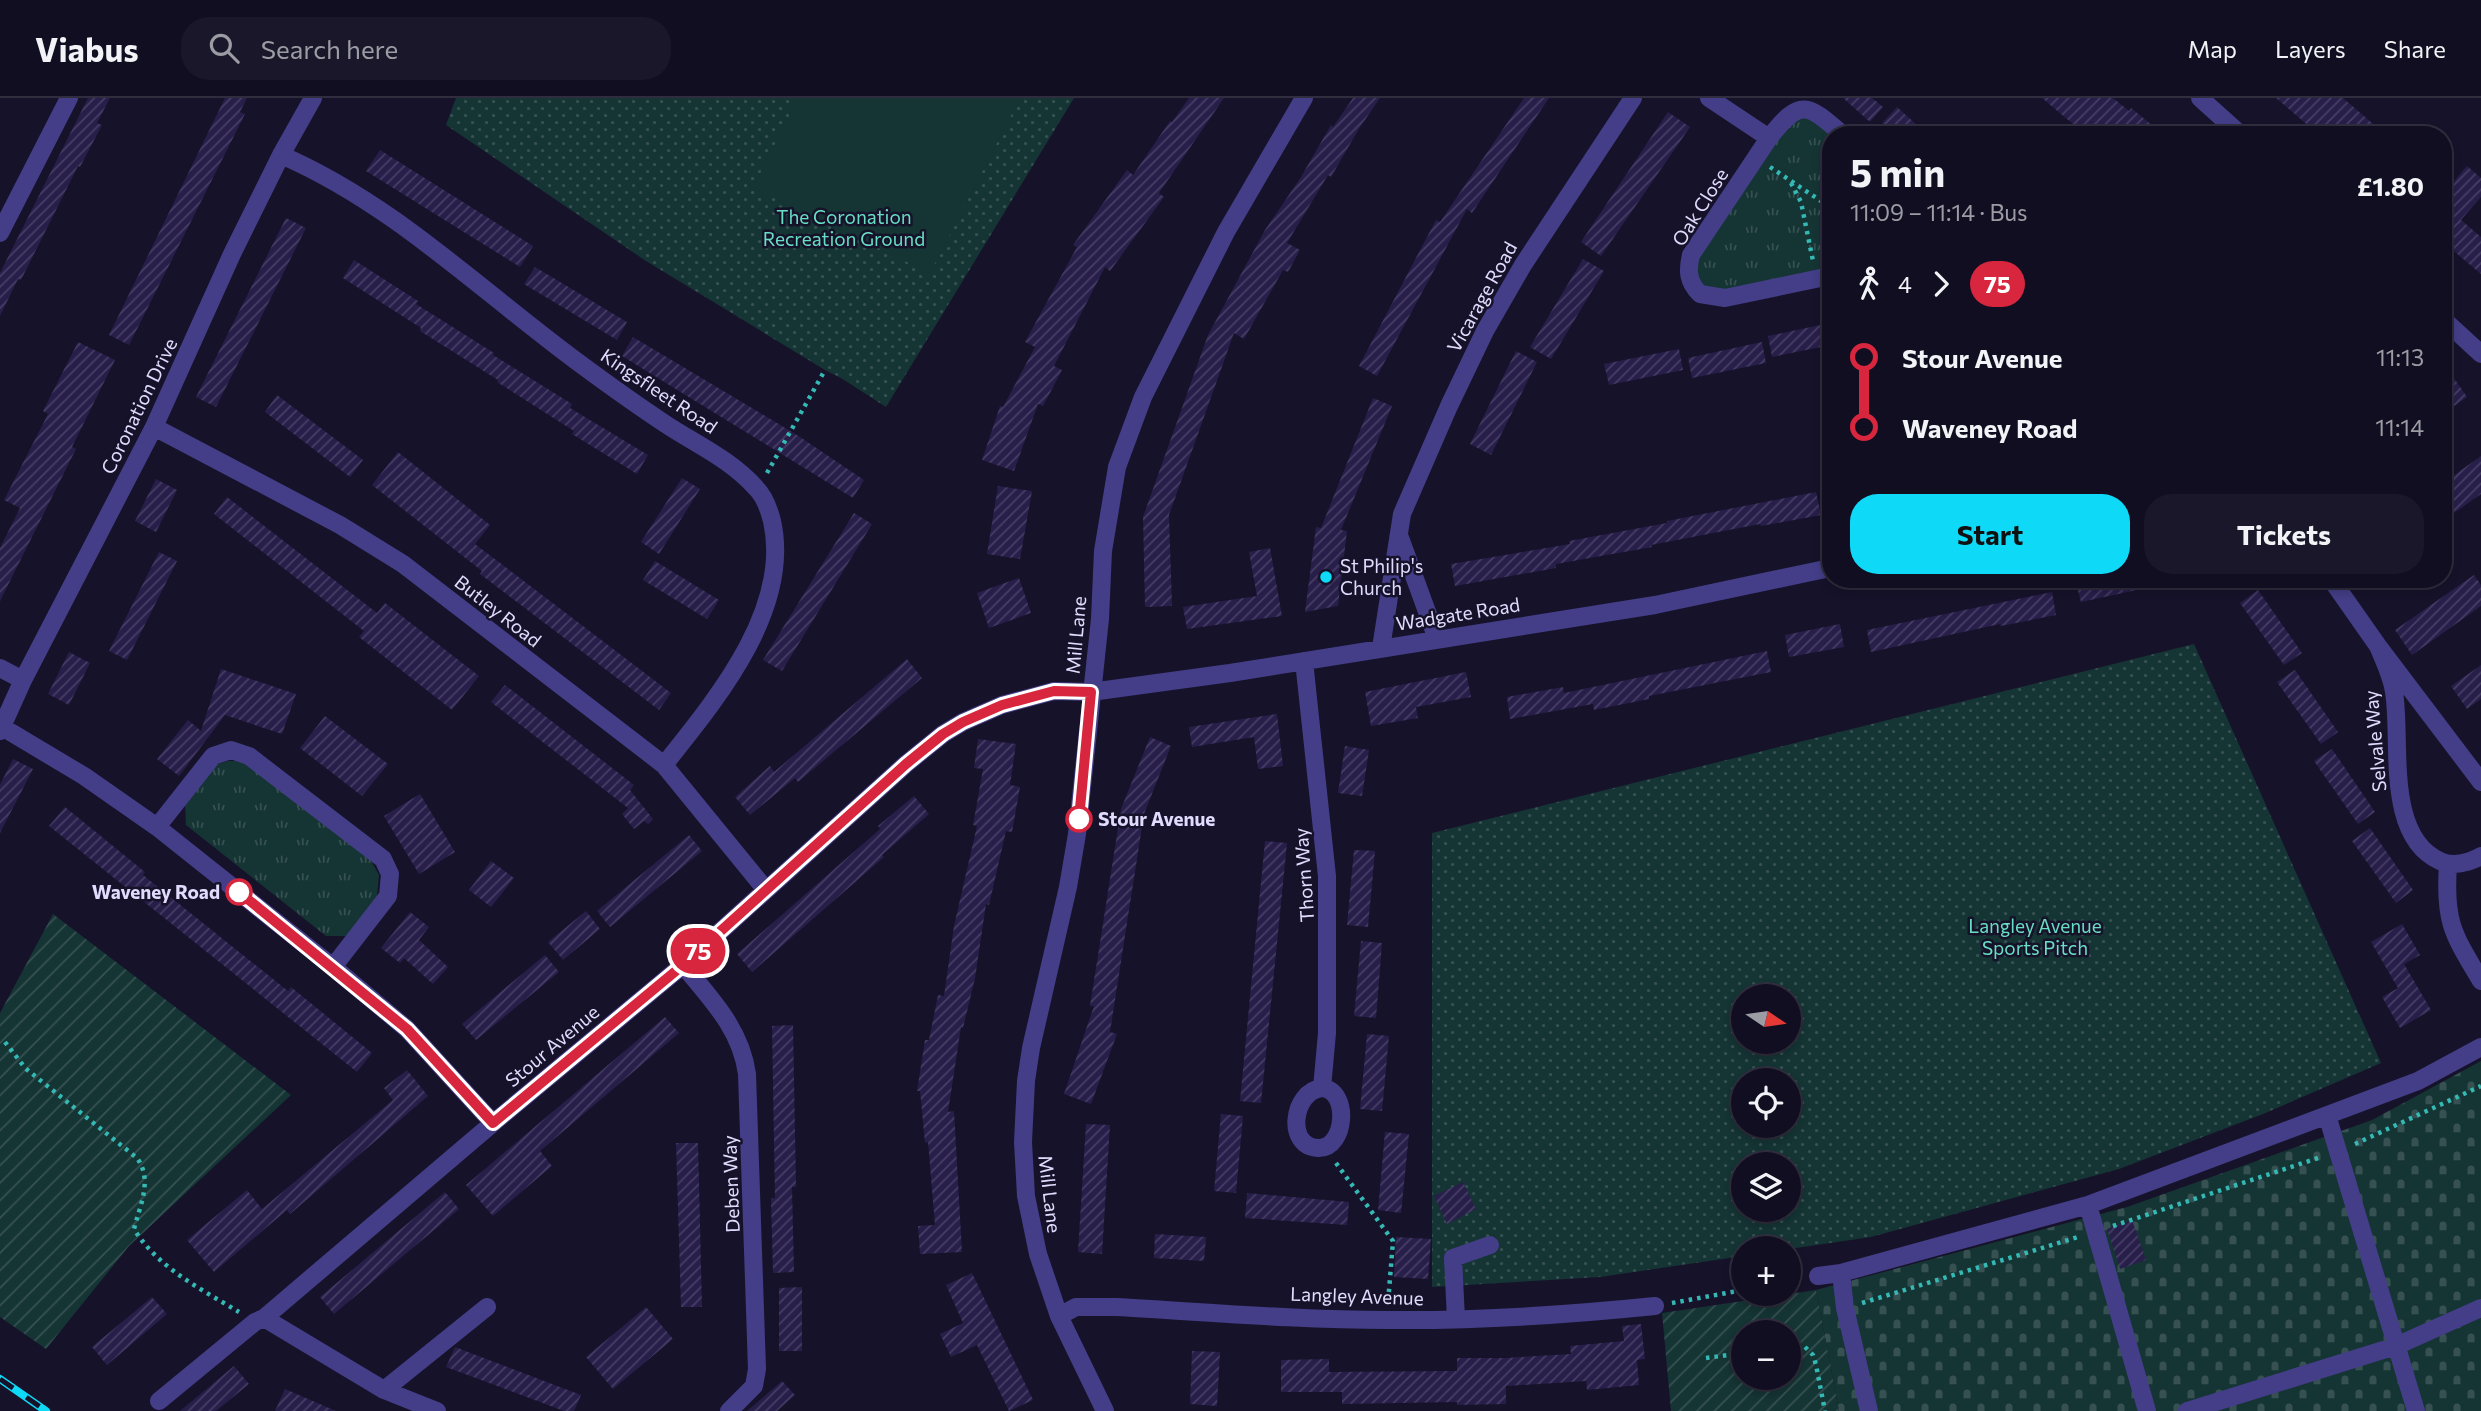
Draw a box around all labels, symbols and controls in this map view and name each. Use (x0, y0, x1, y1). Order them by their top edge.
search box (181, 17, 671, 80)
text: Viabus (35, 28, 139, 69)
icon: search (205, 29, 243, 67)
text: Search here (261, 33, 398, 64)
text: Map (2188, 34, 2237, 63)
text: Layers (2275, 34, 2346, 63)
text: Share (2384, 34, 2446, 63)
text: 5 min (1850, 148, 1945, 195)
street label: Oak Close (1667, 164, 1732, 250)
text: £1.80 (2357, 170, 2424, 201)
text: 11:09 – 11:14 · Bus (1850, 198, 2028, 226)
park label: The Coronation Recreation Ground (763, 205, 925, 250)
street label: Vicarage Road (1442, 238, 1521, 356)
icon: walk (1850, 265, 1888, 303)
icon: forward (1922, 265, 1960, 303)
text: 75 (1984, 269, 2011, 298)
text: 4 (1898, 270, 1912, 298)
street label: Coronation Drive (96, 334, 181, 477)
text: Stour Avenue (1902, 342, 2063, 373)
street label: Kingsfleet Road (597, 343, 722, 438)
text: 11:13 (2376, 343, 2424, 371)
text: Waveney Road (1902, 412, 2077, 443)
text: 11:14 (2375, 413, 2424, 441)
button: Start (1850, 494, 2130, 574)
button: Tickets (2144, 494, 2424, 574)
place label: St Philip's Church (1340, 554, 1424, 599)
marker: St Philip's Church (1318, 569, 1334, 585)
street label: Butley Road (451, 570, 546, 651)
street label: Wadgate Road (1394, 592, 1521, 635)
street label: Mill Lane (1061, 595, 1090, 675)
street label: Selvale Way (2359, 689, 2390, 793)
marker: Stour Avenue (1066, 806, 1092, 832)
place label: Stour Avenue (1098, 807, 1215, 830)
street label: Thorn Way (1289, 827, 1318, 923)
marker: Waveney Road (226, 879, 252, 905)
place label: Waveney Road (92, 880, 220, 903)
park label: Langley Avenue Sports Pitch (1968, 914, 2102, 959)
line badge: 75 (666, 928, 730, 974)
text: 75 (684, 936, 712, 965)
north arrow (1731, 984, 1801, 1054)
map controls (1731, 984, 1801, 1390)
street label: Stour Avenue (500, 1000, 603, 1091)
button: locate (1731, 1068, 1801, 1138)
street label: Deben Way (717, 1135, 744, 1233)
button: layers (1731, 1152, 1801, 1222)
street label: Mill Lane (1034, 1154, 1067, 1234)
button: + (1731, 1236, 1801, 1306)
street label: Langley Avenue (1290, 1282, 1424, 1309)
button: − (1731, 1320, 1801, 1390)

